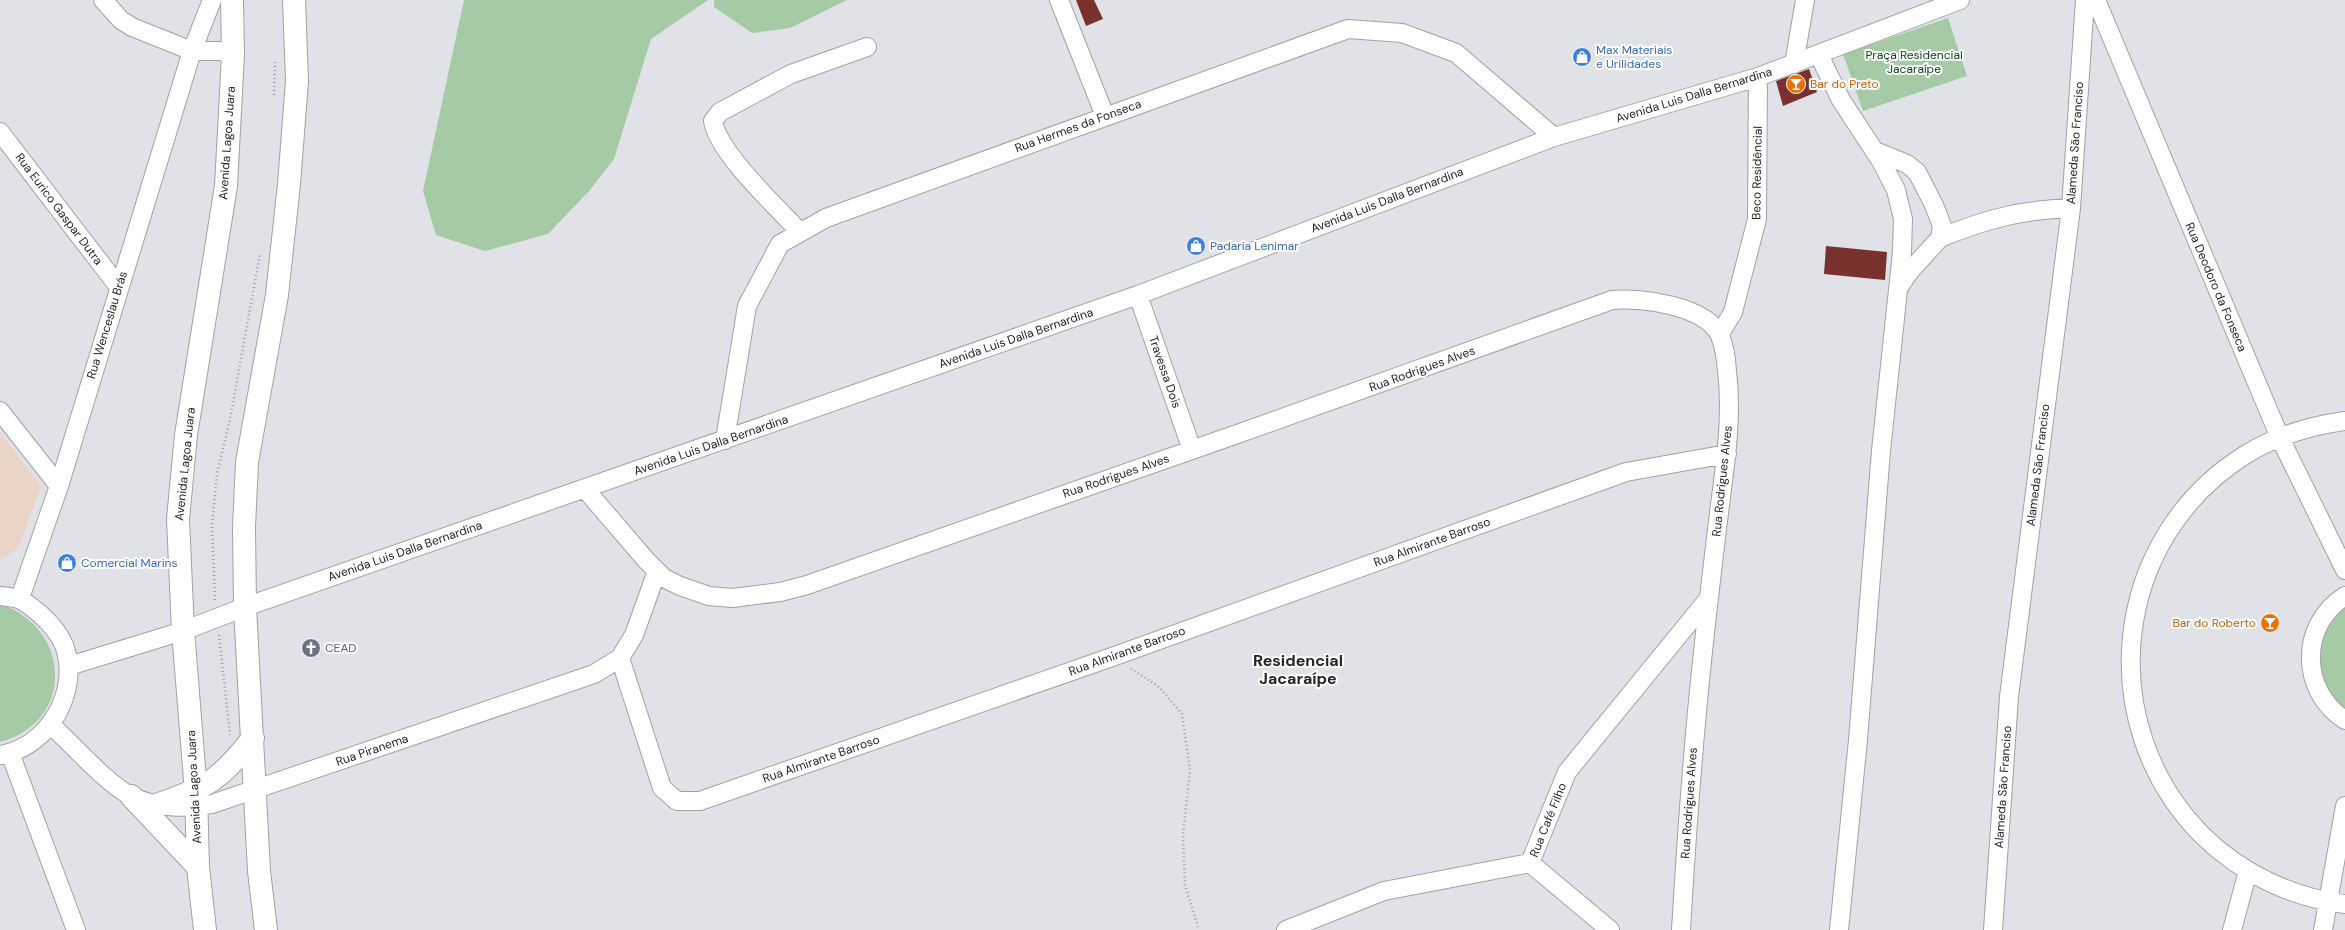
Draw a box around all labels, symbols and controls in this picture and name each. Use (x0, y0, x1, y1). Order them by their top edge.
place label: Max Materiais e Urilidades (1596, 42, 1672, 72)
shop icon: Max Materiais e Urilidades (1571, 46, 1593, 68)
park label: Praça Residencial Jacaraípe (1865, 47, 1963, 77)
street label: Avenida Luis Dalla Bernardina (1614, 64, 1774, 126)
bar icon: Bar do Preto (1785, 73, 1807, 95)
place label: Bar do Preto (1810, 76, 1879, 92)
street label: Alameda São Franciso (2063, 81, 2087, 205)
street label: Avenida Lagoa Juara (215, 86, 239, 200)
street label: Rua Hermes da Fonseca (1013, 96, 1143, 156)
street label: Beco Residêncial (1748, 126, 1766, 220)
street label: Rua Eurico Gaspar Dutra (12, 150, 106, 268)
street label: Avenida Luis Dalla Bernardina (1308, 163, 1466, 237)
street label: Rua Deodoro da Fonseca (2182, 220, 2250, 354)
shop icon: Padaria Lenimar (1185, 235, 1207, 257)
place label: Padaria Lenimar (1210, 238, 1299, 254)
street label: Rua Wenceslau Brás (83, 269, 131, 381)
street label: Avenida Luis Dalla Bernardina (937, 304, 1095, 372)
street label: Travessa Dois (1145, 334, 1185, 410)
street label: Rua Rodrigues Alves (1367, 342, 1477, 396)
street label: Alameda São Franciso (2023, 403, 2053, 527)
street label: Avenida Lagoa Juara (171, 407, 199, 521)
street label: Avenida Luis Dalla Bernardina (632, 411, 790, 479)
street label: Rua Rodrigues Alves (1708, 425, 1736, 537)
street label: Rua Rodrigues Alves (1061, 450, 1171, 502)
street label: Rua Almirante Barroso (1371, 513, 1493, 571)
street label: Avenida Luis Dalla Bernardina (326, 517, 484, 585)
shop icon: Comercial Marins (56, 552, 78, 574)
place label: Comercial Marins (81, 555, 177, 571)
bar icon: Bar do Roberto (2259, 612, 2281, 634)
place label: Bar do Roberto (2172, 615, 2256, 631)
street label: Rua Almirante Barroso (1066, 622, 1188, 680)
church icon: CEAD (300, 637, 322, 659)
place label: CEAD (325, 640, 357, 656)
district label: Residencial Jacaraípe (1253, 650, 1343, 689)
street label: Alameda São Franciso (1991, 725, 2015, 849)
street label: Avenida Lagoa Juara (183, 730, 205, 844)
street label: Rua Piranema (334, 730, 410, 770)
street label: Rua Almirante Barroso (760, 731, 882, 787)
street label: Rua Rodrigues Alves (1677, 747, 1701, 859)
street label: Rua Café Filho (1526, 781, 1570, 859)

